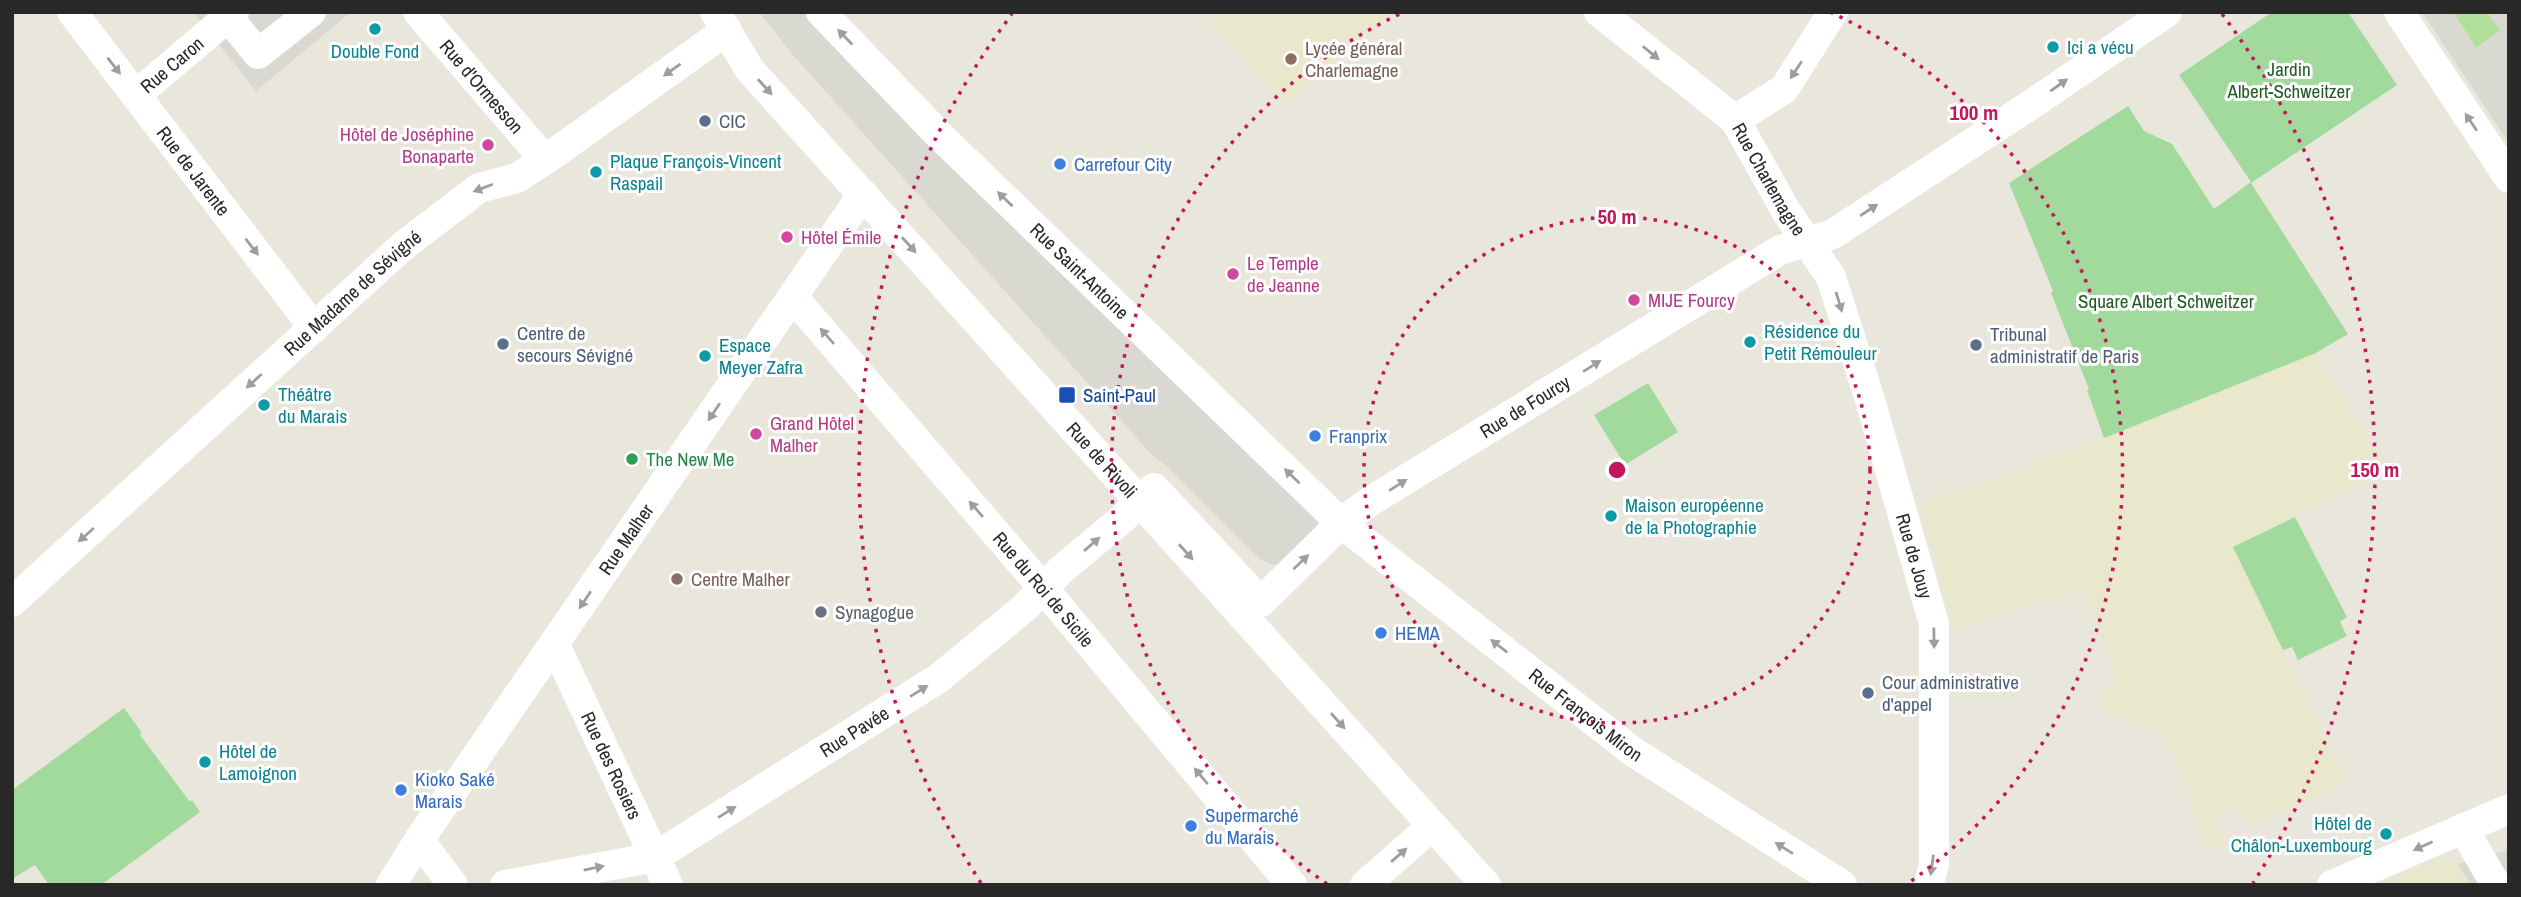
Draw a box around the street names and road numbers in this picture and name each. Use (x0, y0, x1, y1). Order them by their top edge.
street label: Rue Caron (135, 30, 209, 99)
street label: Rue d'Ormesson (434, 34, 530, 139)
street label: Rue Charlemagne (1726, 118, 1812, 241)
street label: Rue de Jarente (151, 121, 236, 221)
street label: Rue Saint-Antoine (1024, 217, 1135, 325)
street label: Rue Madame de Sévigné (278, 224, 427, 361)
street label: Rue de Fourcy (1475, 369, 1575, 444)
street label: Rue de Rivoli (1061, 416, 1143, 504)
street label: Rue Malher (592, 498, 660, 580)
street label: Rue de Jouy (1890, 510, 1939, 602)
street label: Rue du Roi de Sicile (987, 526, 1100, 653)
street label: Rue François Miron (1523, 662, 1647, 767)
street label: Rue Pavée (815, 700, 894, 763)
street label: Rue des Rosiers (575, 707, 648, 824)

